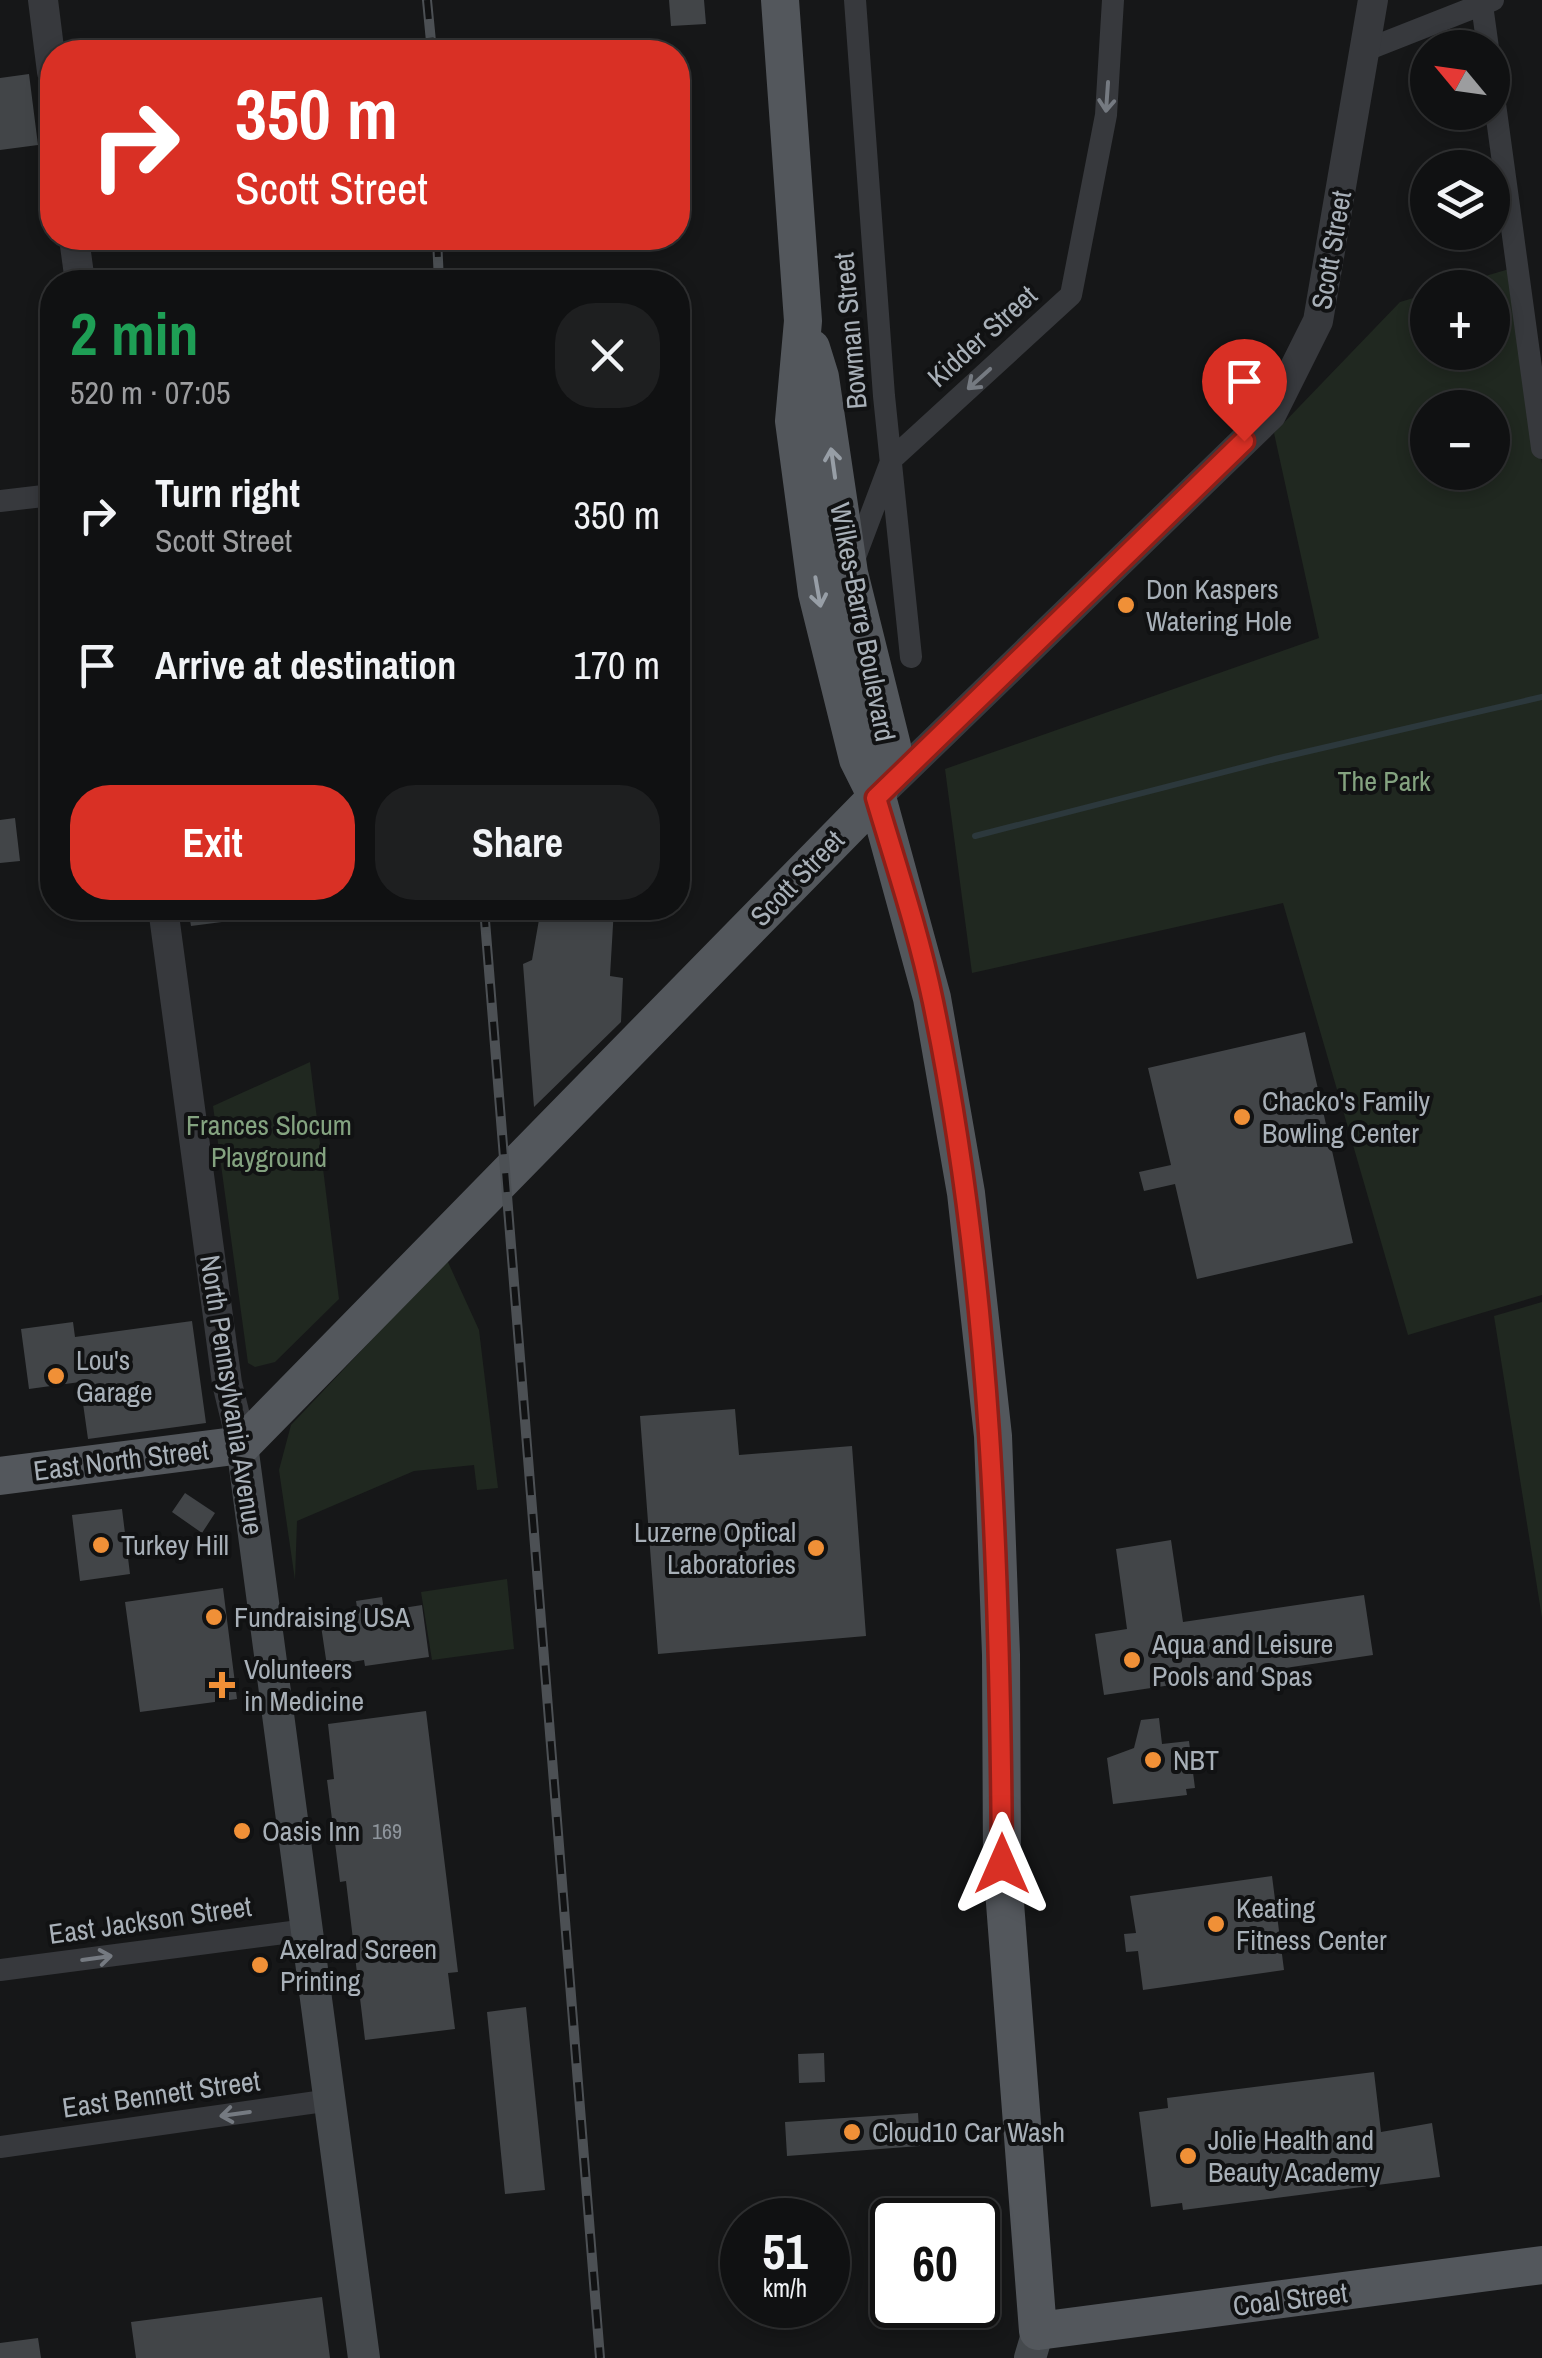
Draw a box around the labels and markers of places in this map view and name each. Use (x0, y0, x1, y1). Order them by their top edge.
pin (1202, 339, 1287, 442)
place label: Don Kaspers Watering Hole (1146, 570, 1292, 640)
marker: Don Kaspers Watering Hole (1115, 594, 1137, 616)
place label: Chacko's Family Bowling Center (1262, 1082, 1430, 1152)
marker: Chacko's Family Bowling Center (1231, 1106, 1253, 1128)
place label: Lou's Garage (76, 1341, 153, 1411)
marker: Lou's Garage (45, 1365, 67, 1387)
place label: Luzerne Optical Laboratories (634, 1513, 796, 1583)
place label: Turkey Hill (121, 1526, 229, 1564)
marker: Turkey Hill (90, 1534, 112, 1556)
marker: Luzerne Optical Laboratories (805, 1537, 827, 1559)
place label: Fundraising USA (234, 1598, 411, 1636)
marker: Fundraising USA (203, 1606, 225, 1628)
place label: Aqua and Leisure Pools and Spas (1151, 1625, 1333, 1695)
marker: Aqua and Leisure Pools and Spas (1121, 1649, 1143, 1671)
place label: Volunteers in Medicine (244, 1650, 364, 1720)
marker: Volunteers in Medicine (209, 1672, 235, 1698)
place label: NBT (1173, 1741, 1219, 1779)
marker: NBT (1142, 1749, 1164, 1771)
place label: Oasis Inn (262, 1812, 360, 1850)
marker: Oasis Inn (231, 1820, 253, 1842)
place label: Keating Fitness Center (1236, 1889, 1387, 1959)
marker: Keating Fitness Center (1205, 1913, 1227, 1935)
place label: Axelrad Screen Printing (279, 1930, 437, 2000)
marker: Axelrad Screen Printing (249, 1954, 271, 1976)
place label: Cloud10 Car Wash (872, 2113, 1065, 2151)
marker: Cloud10 Car Wash (841, 2121, 863, 2143)
place label: Jolie Health and Beauty Academy (1208, 2121, 1381, 2191)
marker: Jolie Health and Beauty Academy (1177, 2145, 1199, 2167)

